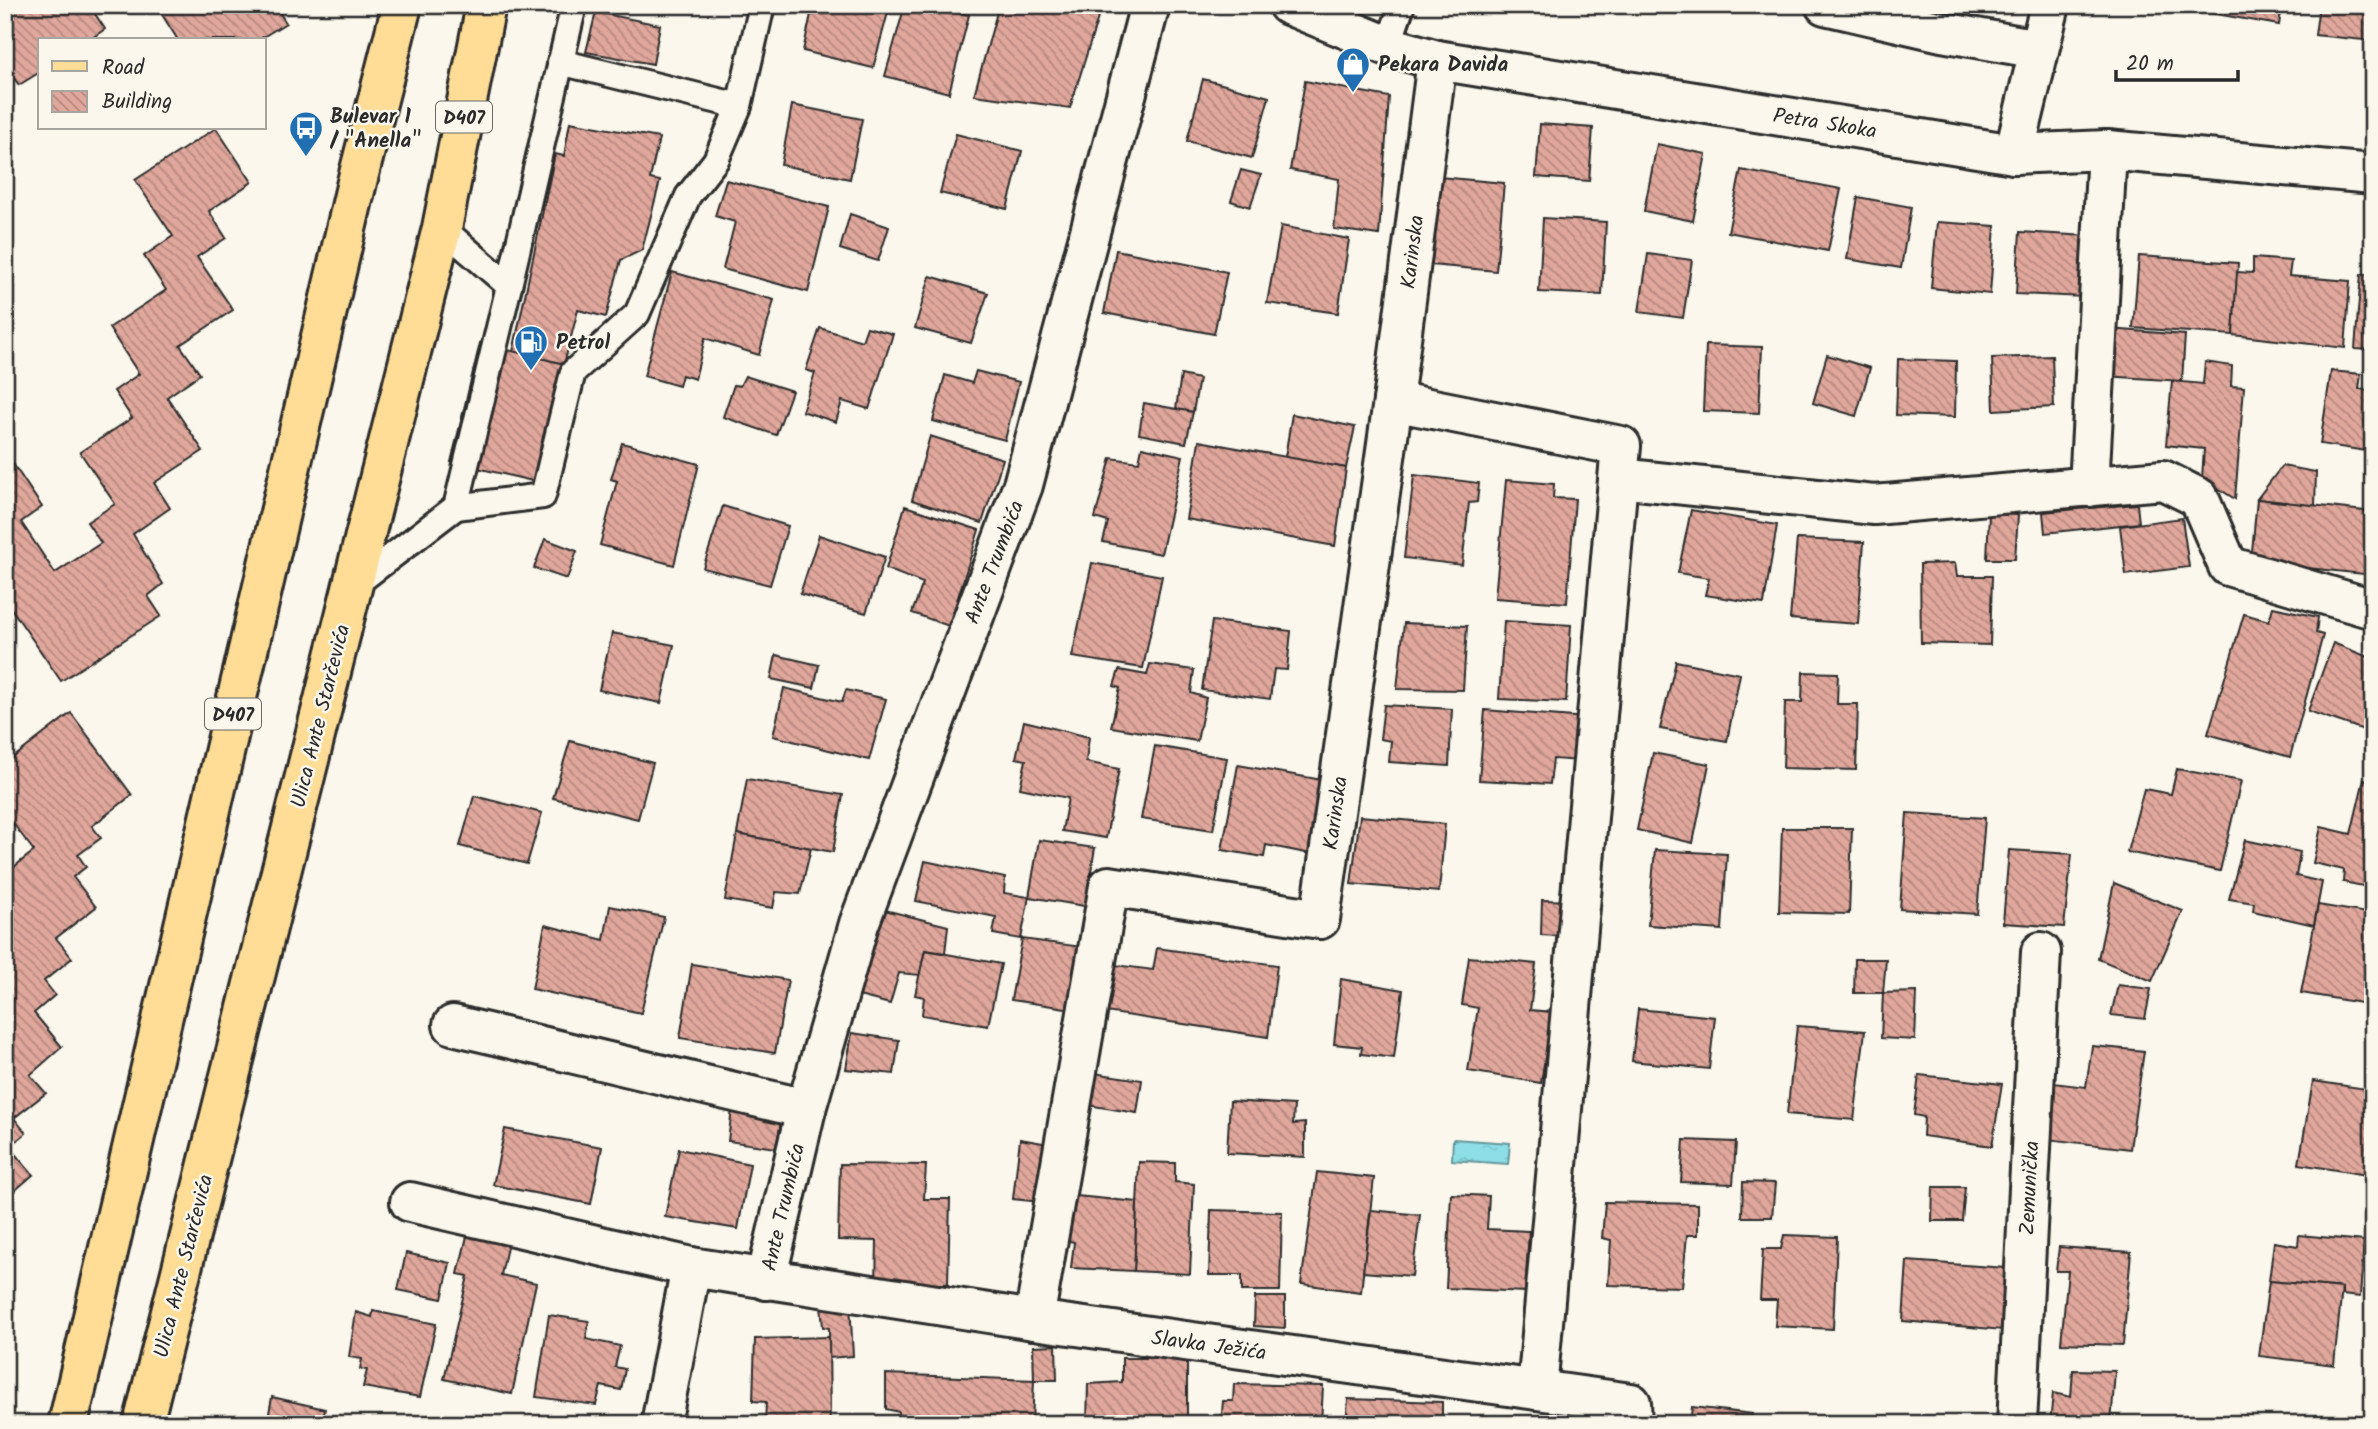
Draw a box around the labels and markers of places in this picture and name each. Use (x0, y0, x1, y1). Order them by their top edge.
shop icon: Pekara Davida (1334, 45, 1372, 94)
place label: Pekara Davida (1378, 49, 1509, 82)
place label: Bulevar 1 / "Anella" (329, 101, 421, 158)
bus stop icon: Bulevar 1 / "Anella" (287, 109, 325, 158)
fuel station icon: Petrol (512, 323, 550, 372)
place label: Petrol (556, 327, 610, 360)

